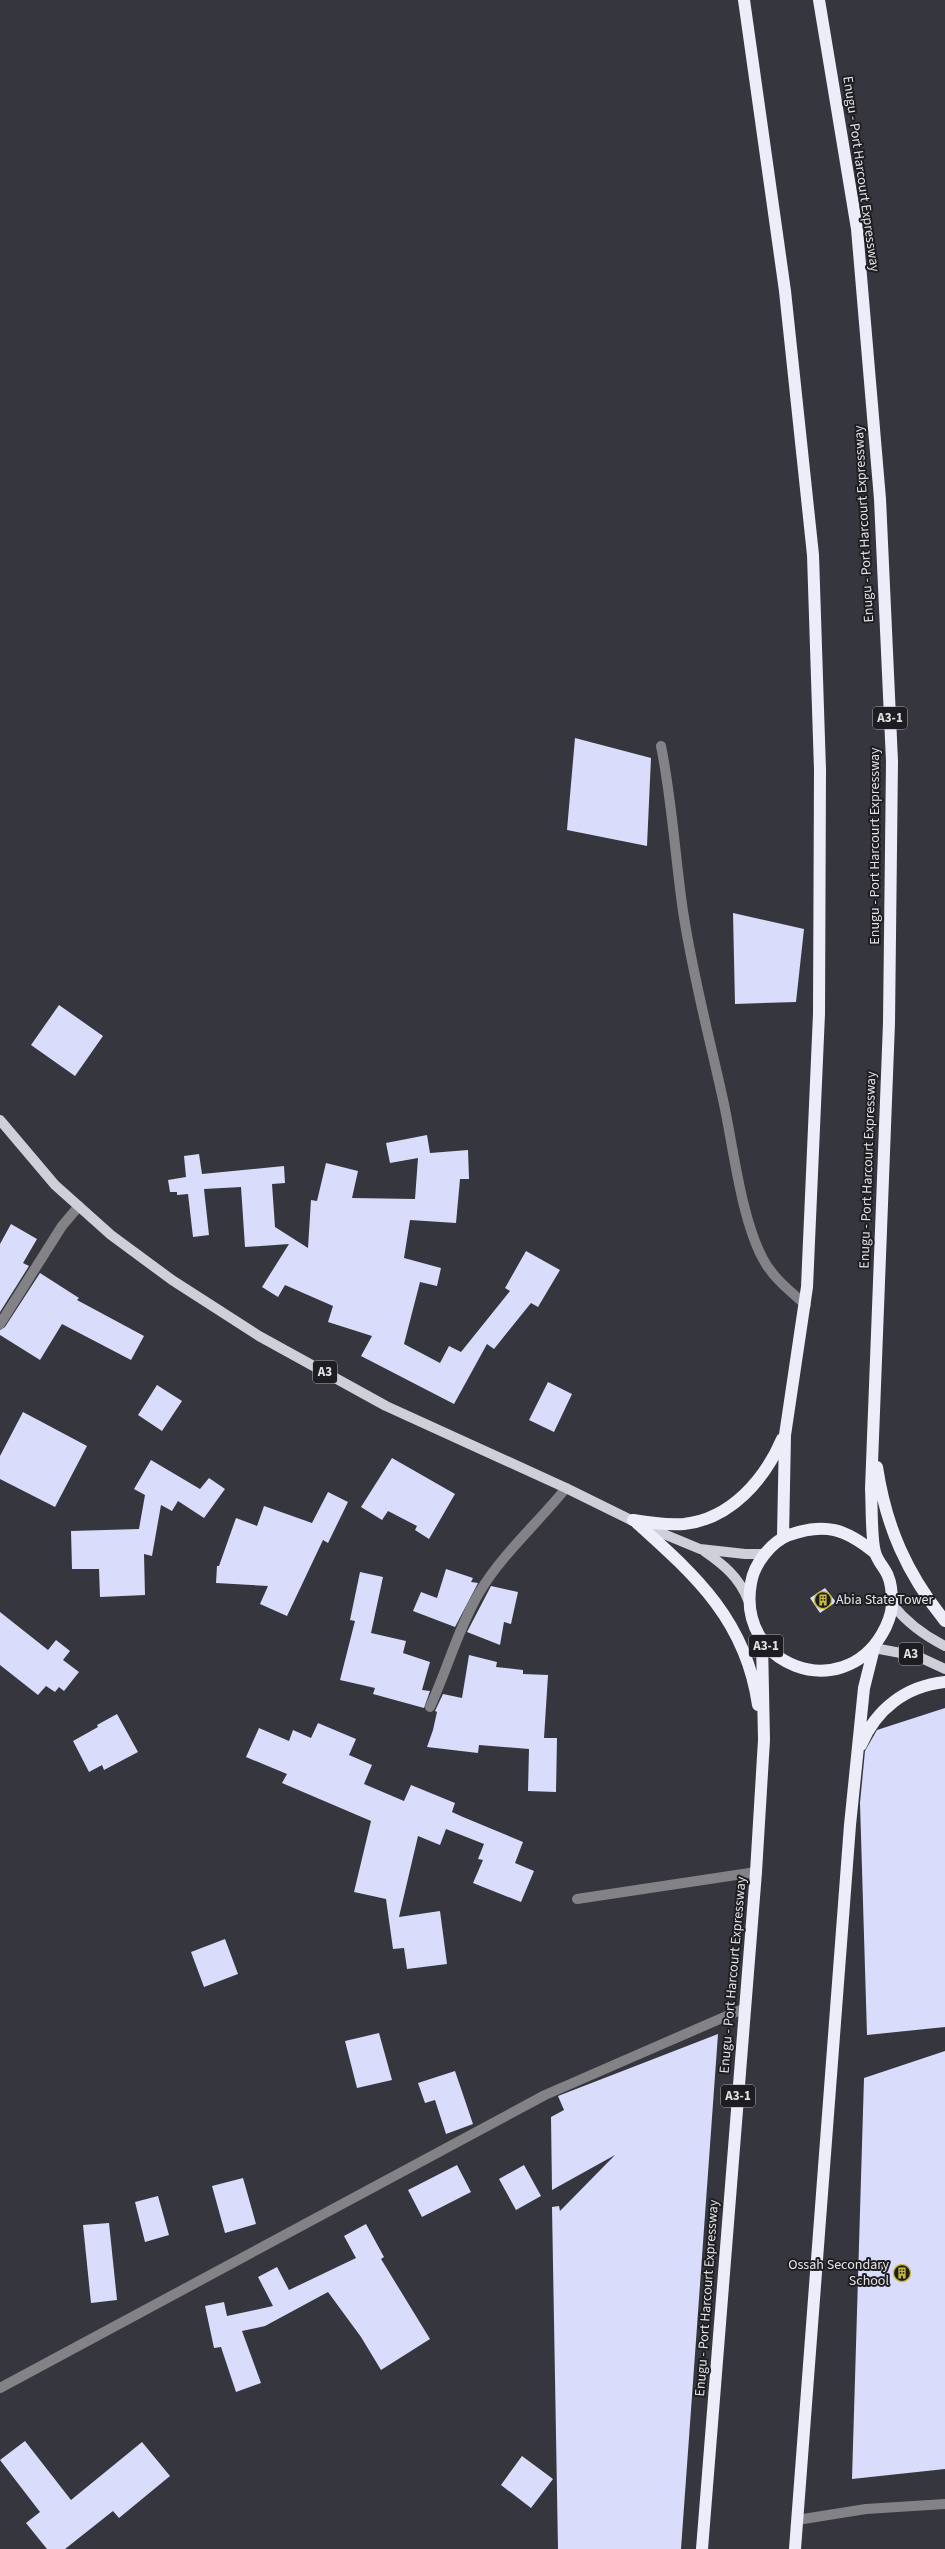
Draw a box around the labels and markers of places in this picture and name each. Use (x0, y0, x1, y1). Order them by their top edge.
building icon: Abia State Tower (813, 1590, 833, 1610)
place label: Abia State Tower (836, 1590, 933, 1610)
place label: Ossah Secondary School (788, 2255, 889, 2291)
building icon: Ossah Secondary School (892, 2263, 912, 2283)

